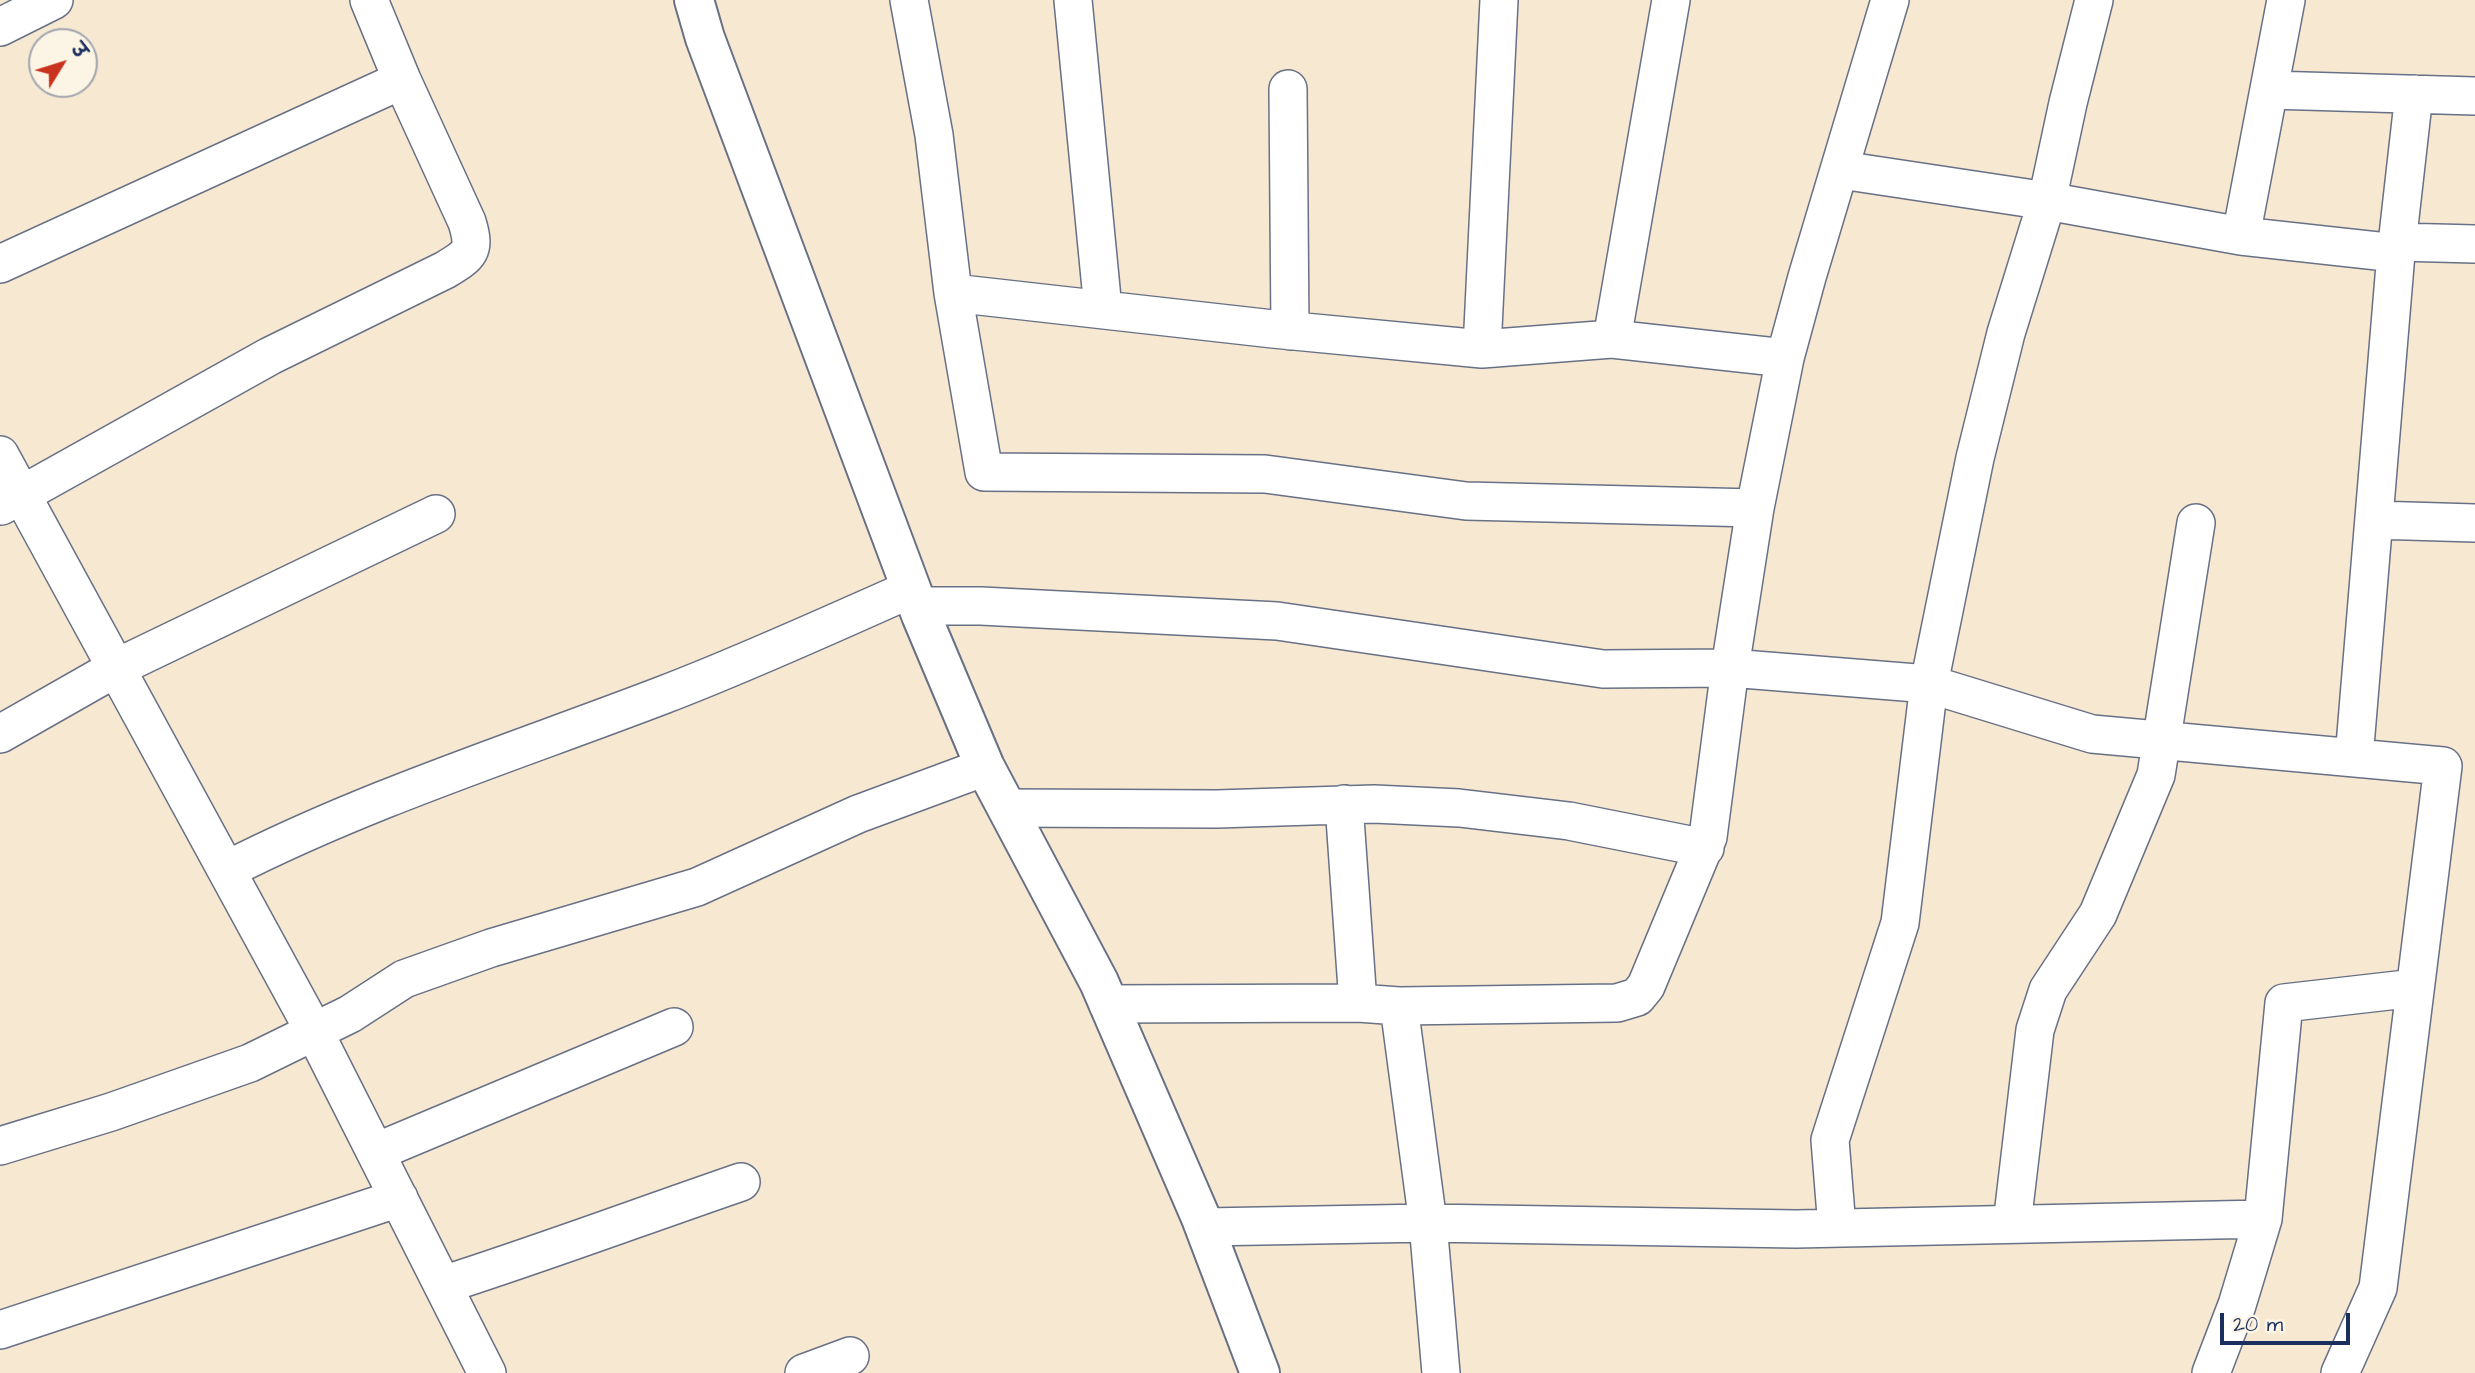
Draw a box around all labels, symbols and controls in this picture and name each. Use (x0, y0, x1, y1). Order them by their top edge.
north arrow (28, 28, 98, 98)
text: उ (64, 38, 93, 64)
scale bar (2223, 1300, 2352, 1344)
text: 20 m (2233, 1310, 2283, 1339)

